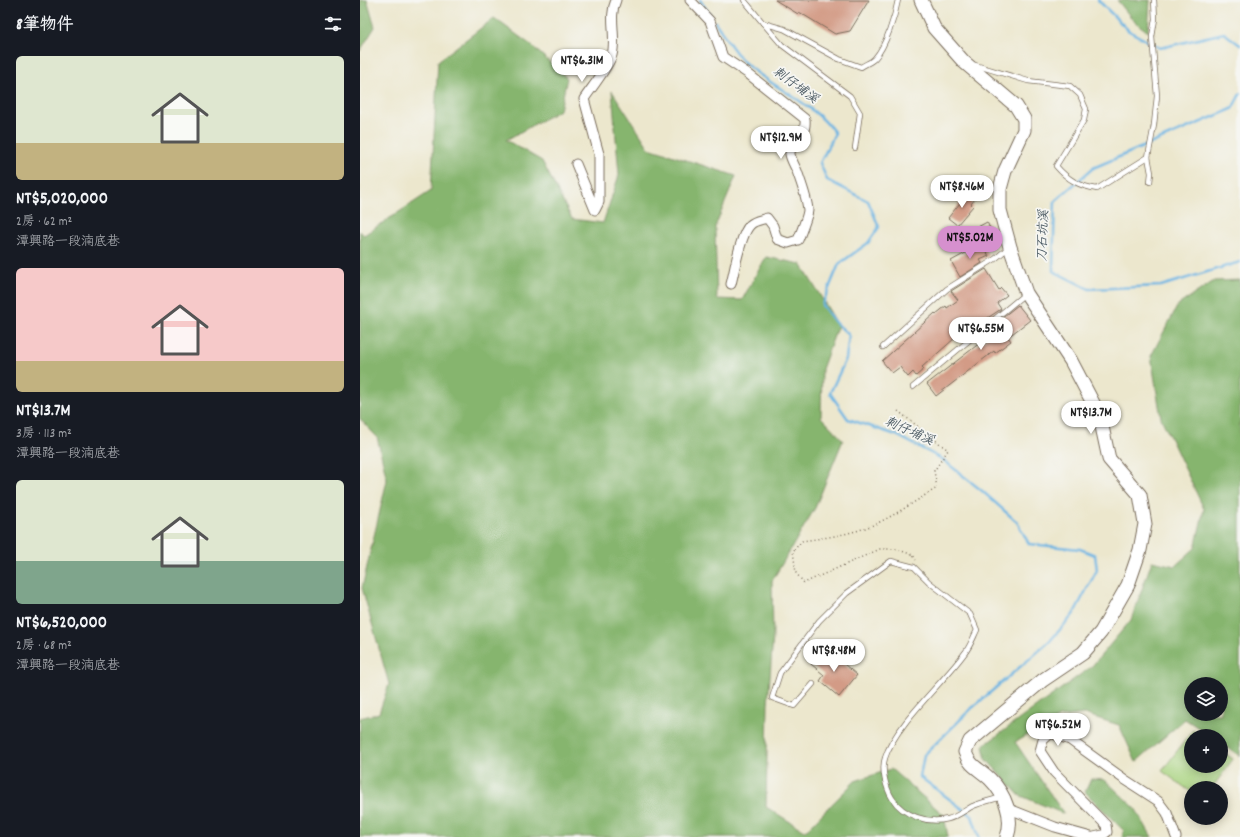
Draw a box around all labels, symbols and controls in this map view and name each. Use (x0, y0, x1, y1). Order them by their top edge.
icon: filters (322, 13, 344, 35)
text: 8筆物件 (16, 14, 74, 38)
pin: NT$6.31M (541, 49, 623, 83)
text: NT$6.31M (561, 52, 603, 71)
water label: 刺仔埔溪 (768, 63, 822, 110)
icon: home (144, 82, 216, 154)
pin: NT$12.9M (740, 126, 822, 160)
text: NT$12.9M (760, 129, 802, 148)
pin: NT$8.46M (921, 175, 1003, 209)
text: NT$8.46M (940, 178, 984, 197)
text: NT$5,020,000 (16, 188, 108, 212)
water label: 刀石坑溪 (1034, 209, 1054, 262)
text: 2房 · 62 m² (16, 213, 72, 232)
pin: NT$5.02M (929, 226, 1011, 260)
text: NT$5.02M (947, 229, 993, 248)
text: 潭興路一段湳底巷 (16, 233, 120, 252)
icon: home (144, 294, 216, 366)
pin: NT$6.55M (940, 317, 1022, 351)
text: NT$6.55M (958, 320, 1004, 339)
text: NT$13.7M (16, 400, 70, 424)
pin: NT$13.7M (1050, 401, 1132, 435)
text: NT$13.7M (1070, 404, 1112, 423)
water label: 刺仔埔溪 (881, 413, 938, 452)
text: 3房 · 113 m² (16, 425, 72, 444)
text: 潭興路一段湳底巷 (16, 445, 120, 464)
icon: home (144, 506, 216, 578)
text: NT$6,520,000 (16, 612, 107, 636)
text: 2房 · 68 m² (16, 637, 72, 656)
pin: NT$8.48M (793, 639, 875, 673)
text: NT$8.48M (812, 642, 856, 661)
text: 潭興路一段湳底巷 (16, 657, 120, 676)
map controls (1184, 677, 1228, 825)
button: layers (1184, 677, 1228, 721)
pin: NT$6.52M (1017, 713, 1099, 747)
text: NT$6.52M (1035, 716, 1081, 735)
button: + (1184, 729, 1228, 773)
button: − (1184, 781, 1228, 825)

